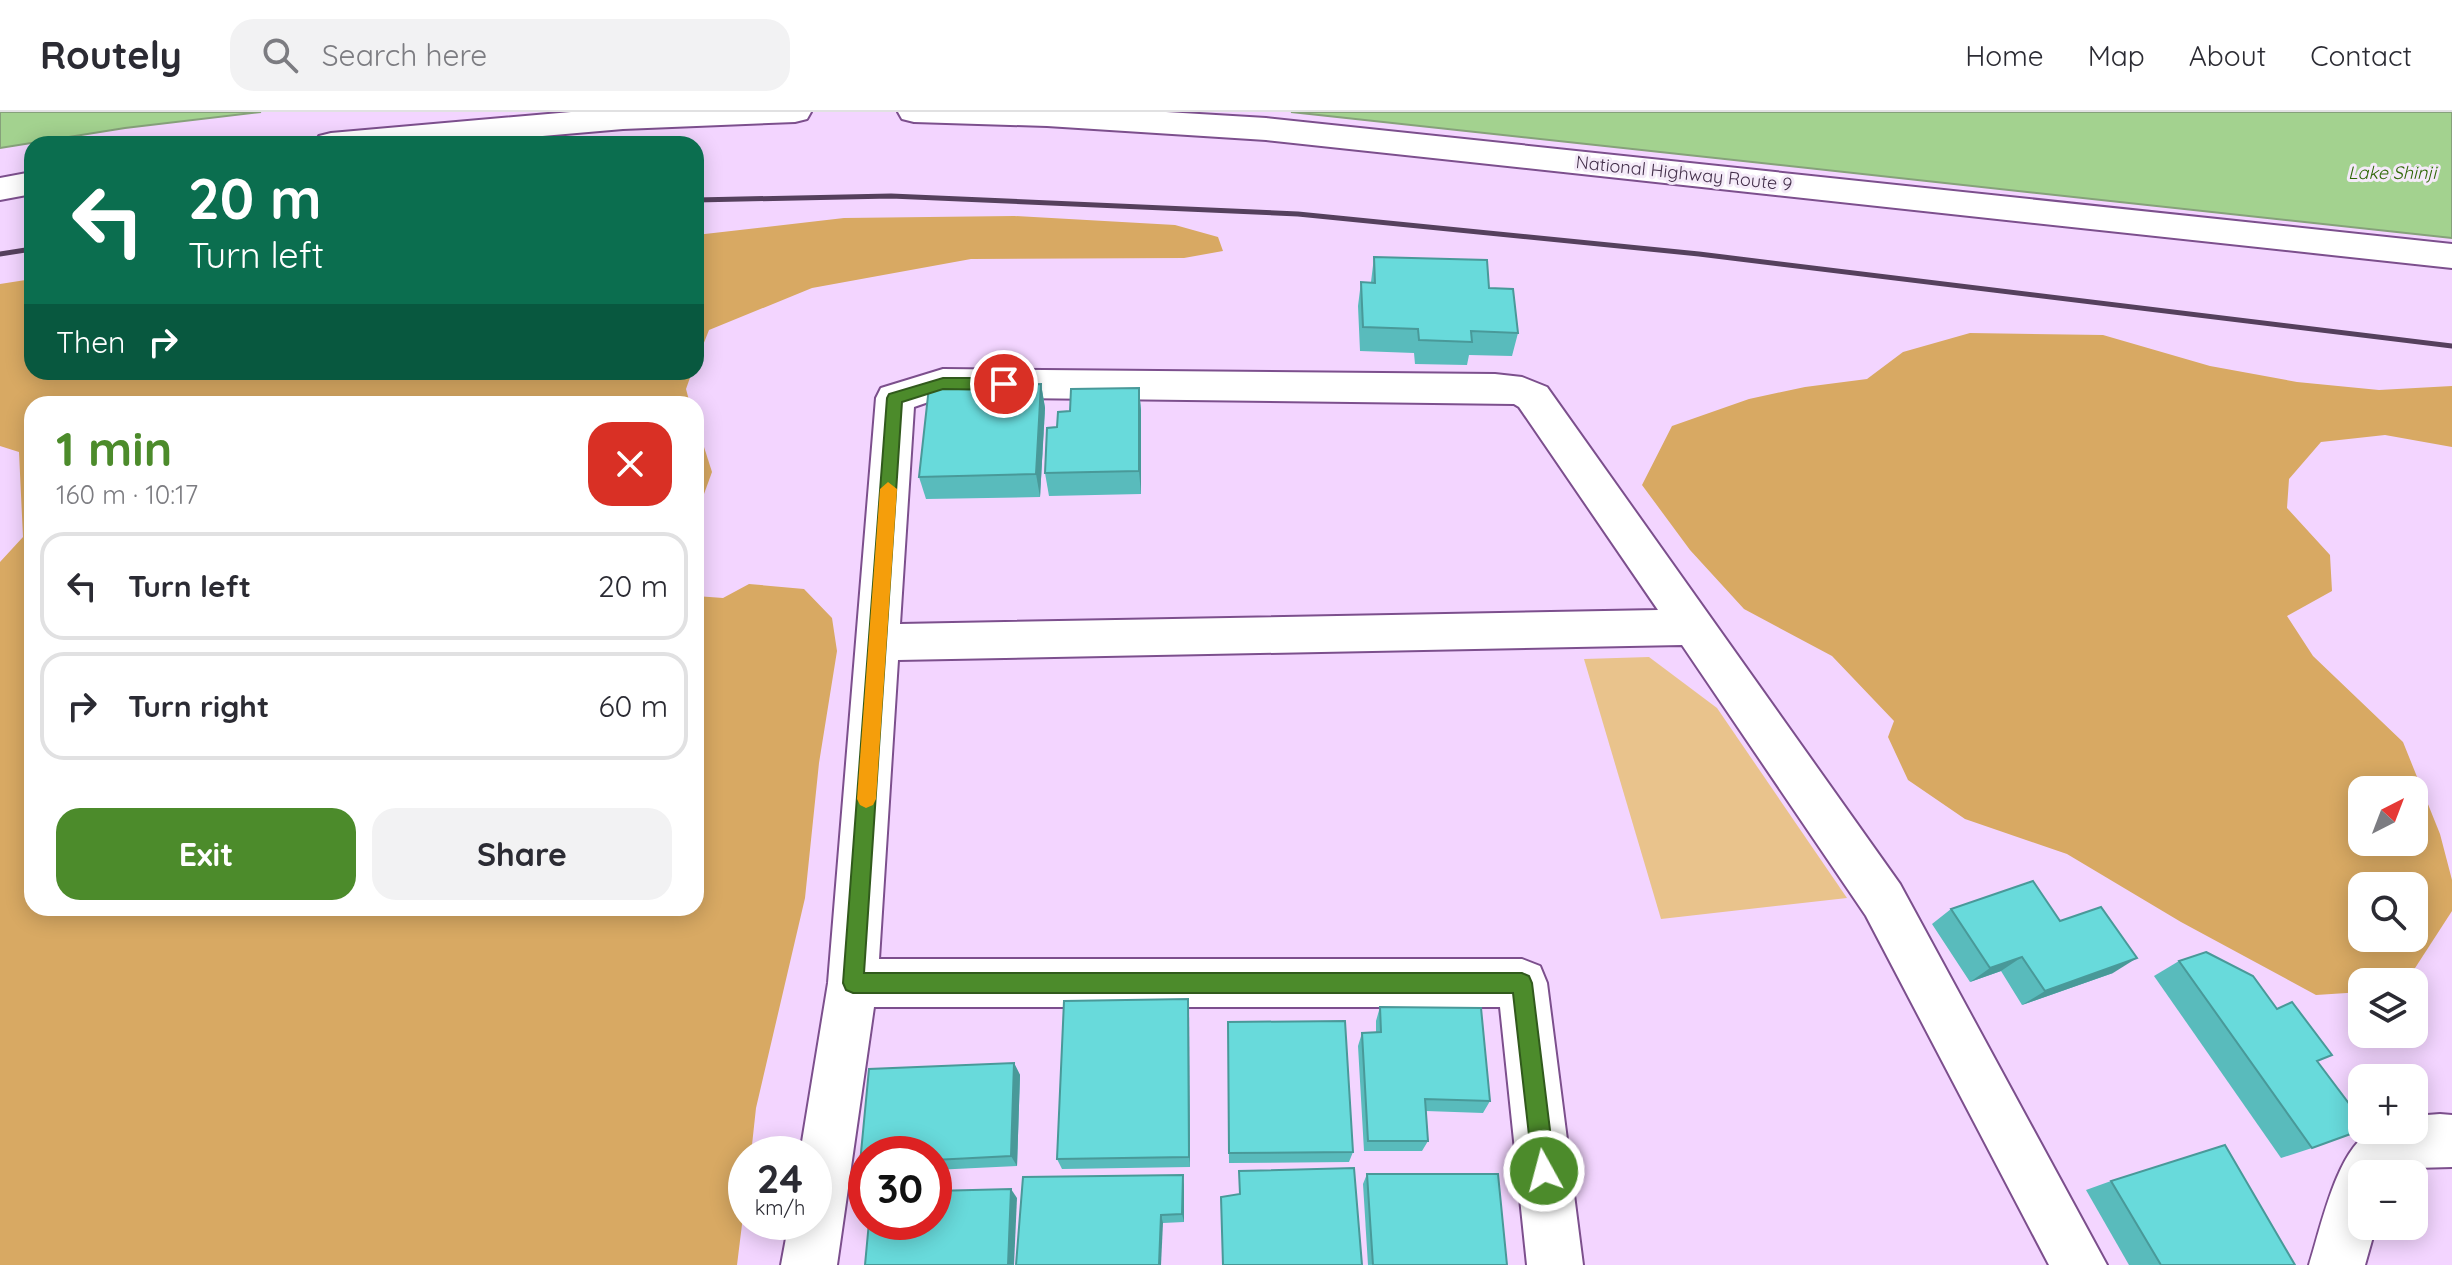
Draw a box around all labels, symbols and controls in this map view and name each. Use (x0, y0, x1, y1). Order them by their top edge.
search box (230, 19, 790, 91)
text: Routely (40, 31, 182, 79)
icon: search (258, 33, 302, 77)
text: Search here (322, 36, 487, 74)
text: Home (1965, 38, 2044, 73)
text: Map (2088, 38, 2145, 73)
text: About (2189, 38, 2266, 73)
text: Contact (2310, 38, 2412, 73)
street label: National Highway Route 9 (1575, 150, 1793, 196)
water label: Lake Shinji (2348, 161, 2438, 184)
text: 20 m (188, 163, 322, 233)
icon: left (56, 168, 160, 272)
text: Turn left (188, 232, 324, 277)
icon: right (141, 320, 185, 364)
text: Then (56, 323, 125, 361)
pin (970, 350, 1038, 418)
icon: arrive (982, 362, 1026, 406)
text: 1 min (56, 418, 172, 478)
button: close (588, 422, 672, 506)
text: 160 m · 10:17 (56, 478, 198, 511)
icon: left (60, 564, 104, 608)
text: Turn left (128, 567, 251, 605)
text: 20 m (598, 567, 668, 605)
icon: right (60, 684, 104, 728)
text: Turn right (128, 687, 269, 725)
text: 60 m (598, 687, 668, 725)
north arrow (2348, 776, 2428, 856)
map controls (2348, 776, 2428, 1240)
button: Exit (56, 808, 356, 900)
button: Share (372, 808, 672, 900)
button: search (2348, 872, 2428, 952)
button: layers (2348, 968, 2428, 1048)
button: + (2348, 1064, 2428, 1144)
position arrow (1502, 1129, 1586, 1213)
speed limit sign: 30 (848, 1136, 952, 1240)
text: 24 (757, 1153, 803, 1203)
button: − (2348, 1160, 2428, 1240)
text: km/h (755, 1195, 805, 1220)

